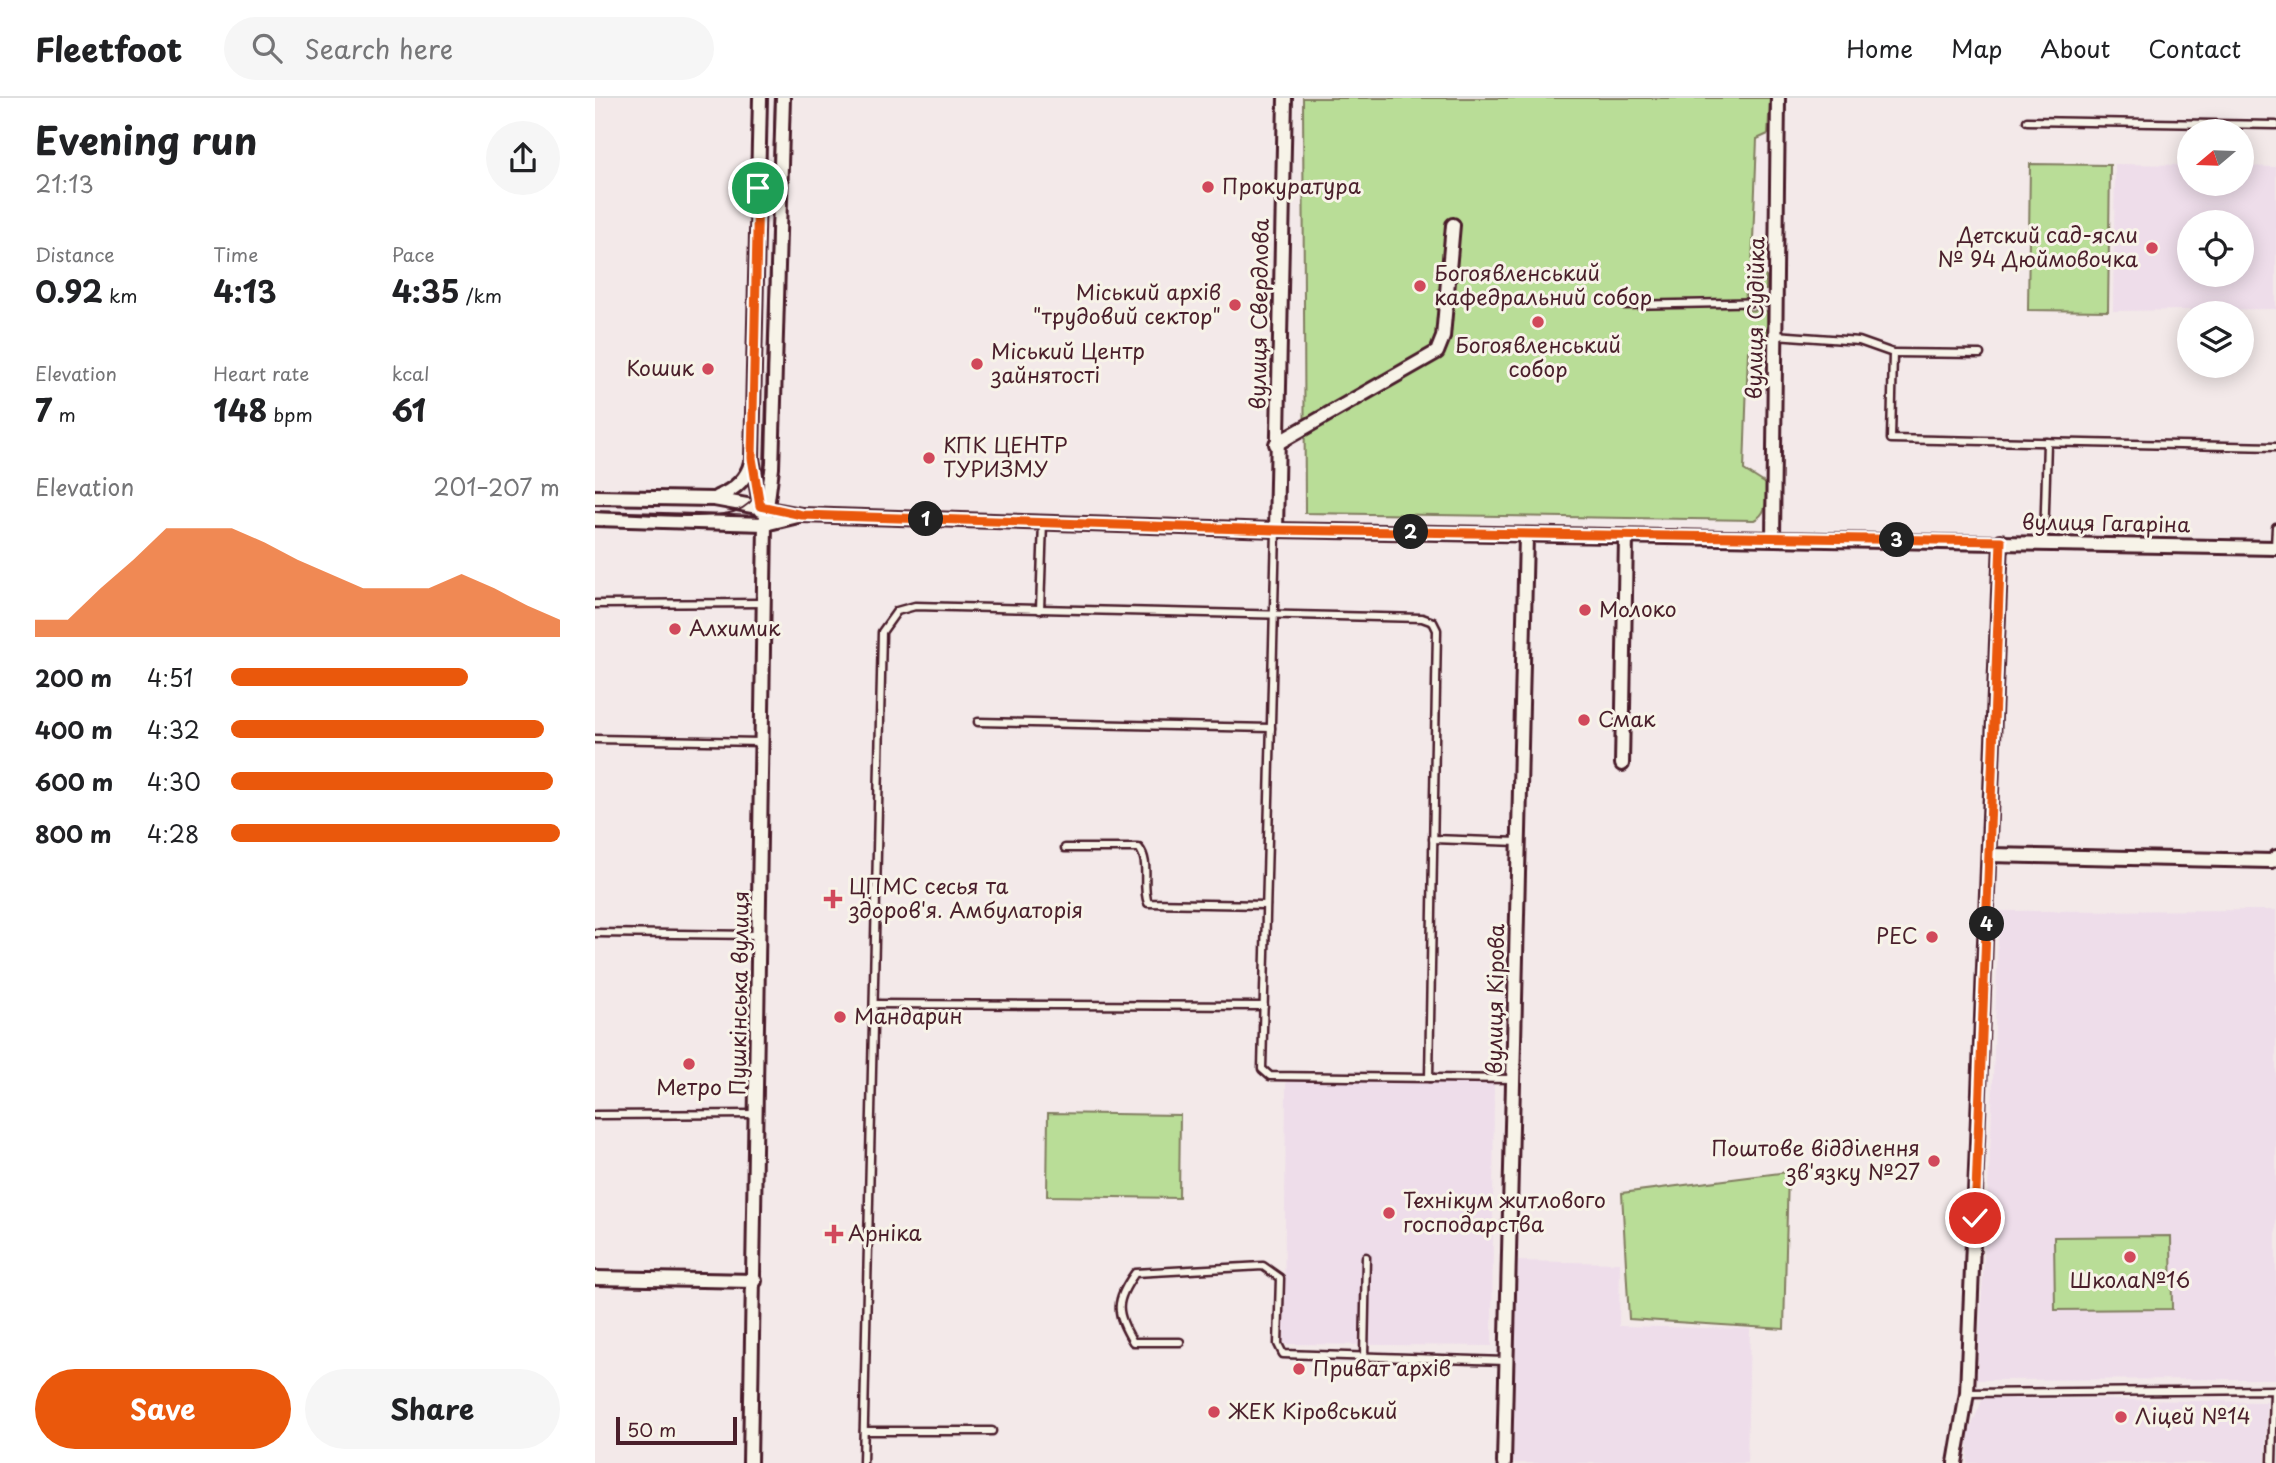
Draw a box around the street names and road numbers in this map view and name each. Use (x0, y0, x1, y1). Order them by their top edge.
street label: вулиця Свердлова (1240, 218, 1276, 410)
street label: вулиця Судійка (1737, 236, 1771, 400)
street label: вулиця Гагаріна (2022, 505, 2190, 539)
street label: Пушкінська вулиця (720, 890, 756, 1096)
street label: вулиця Кірова (1477, 923, 1511, 1074)

